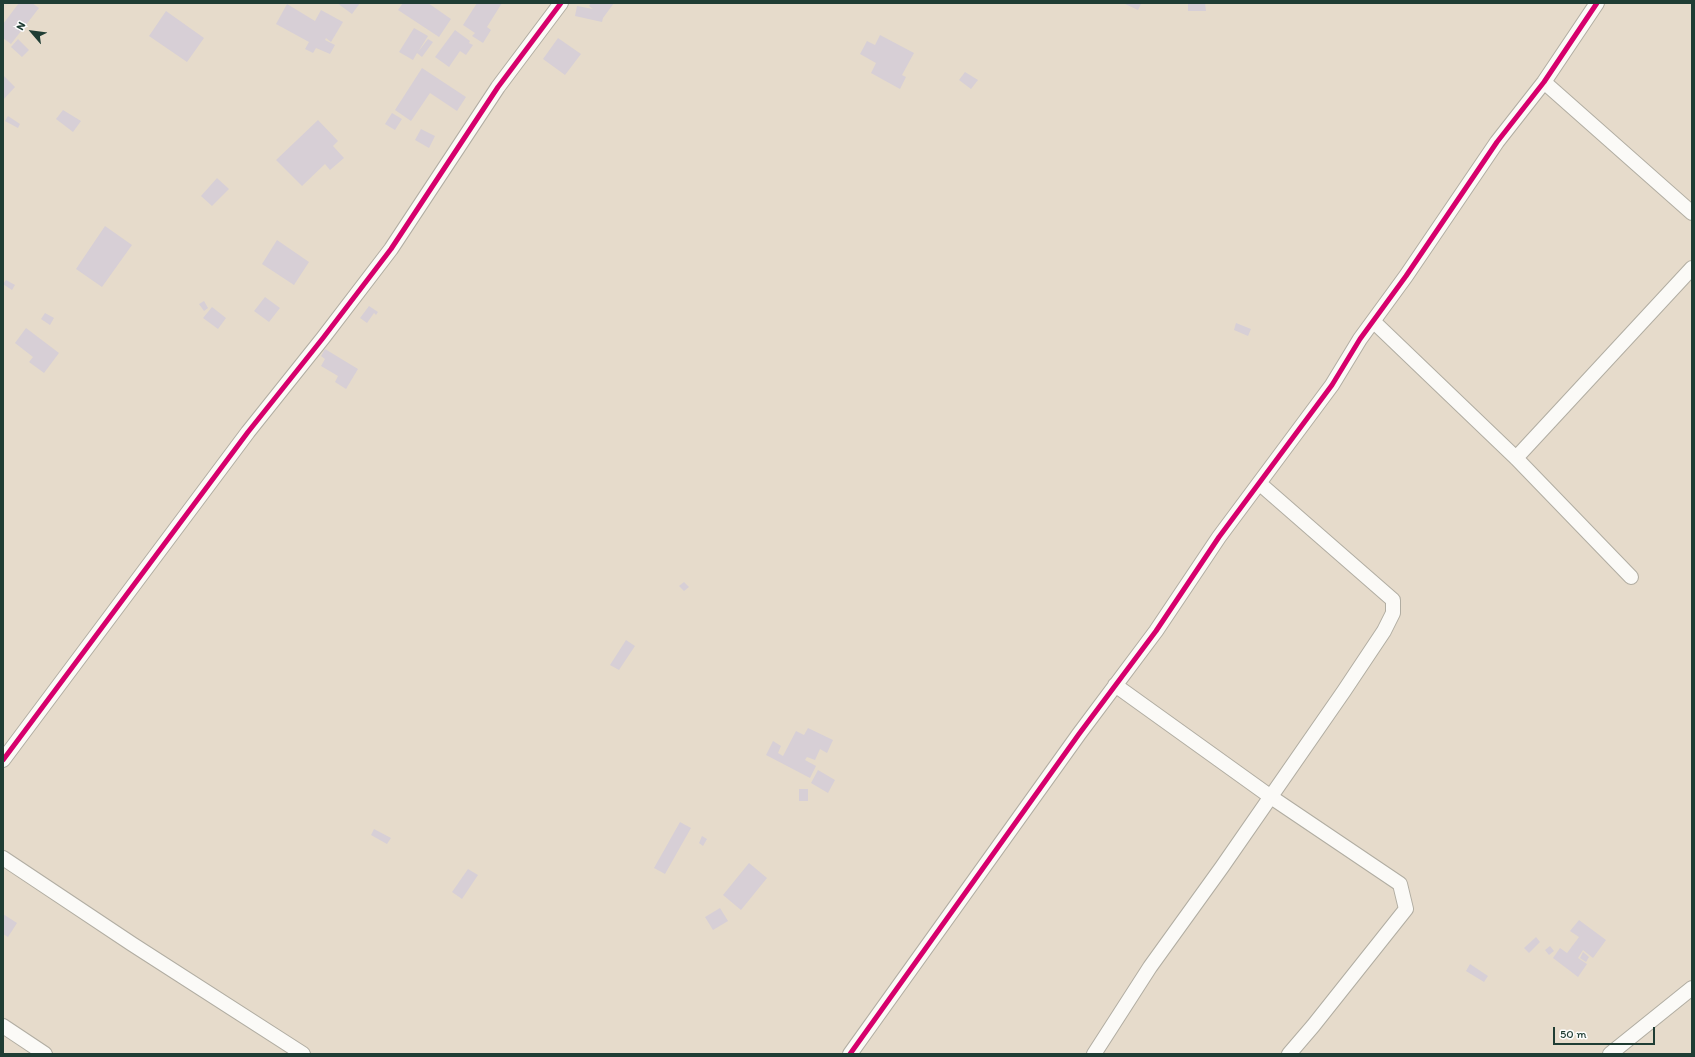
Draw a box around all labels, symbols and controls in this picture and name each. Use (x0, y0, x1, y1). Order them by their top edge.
north arrow (12, 12, 52, 52)
text: N (13, 20, 28, 32)
scale bar (1555, 1019, 1657, 1045)
text: 50 m (1560, 1027, 1586, 1041)

